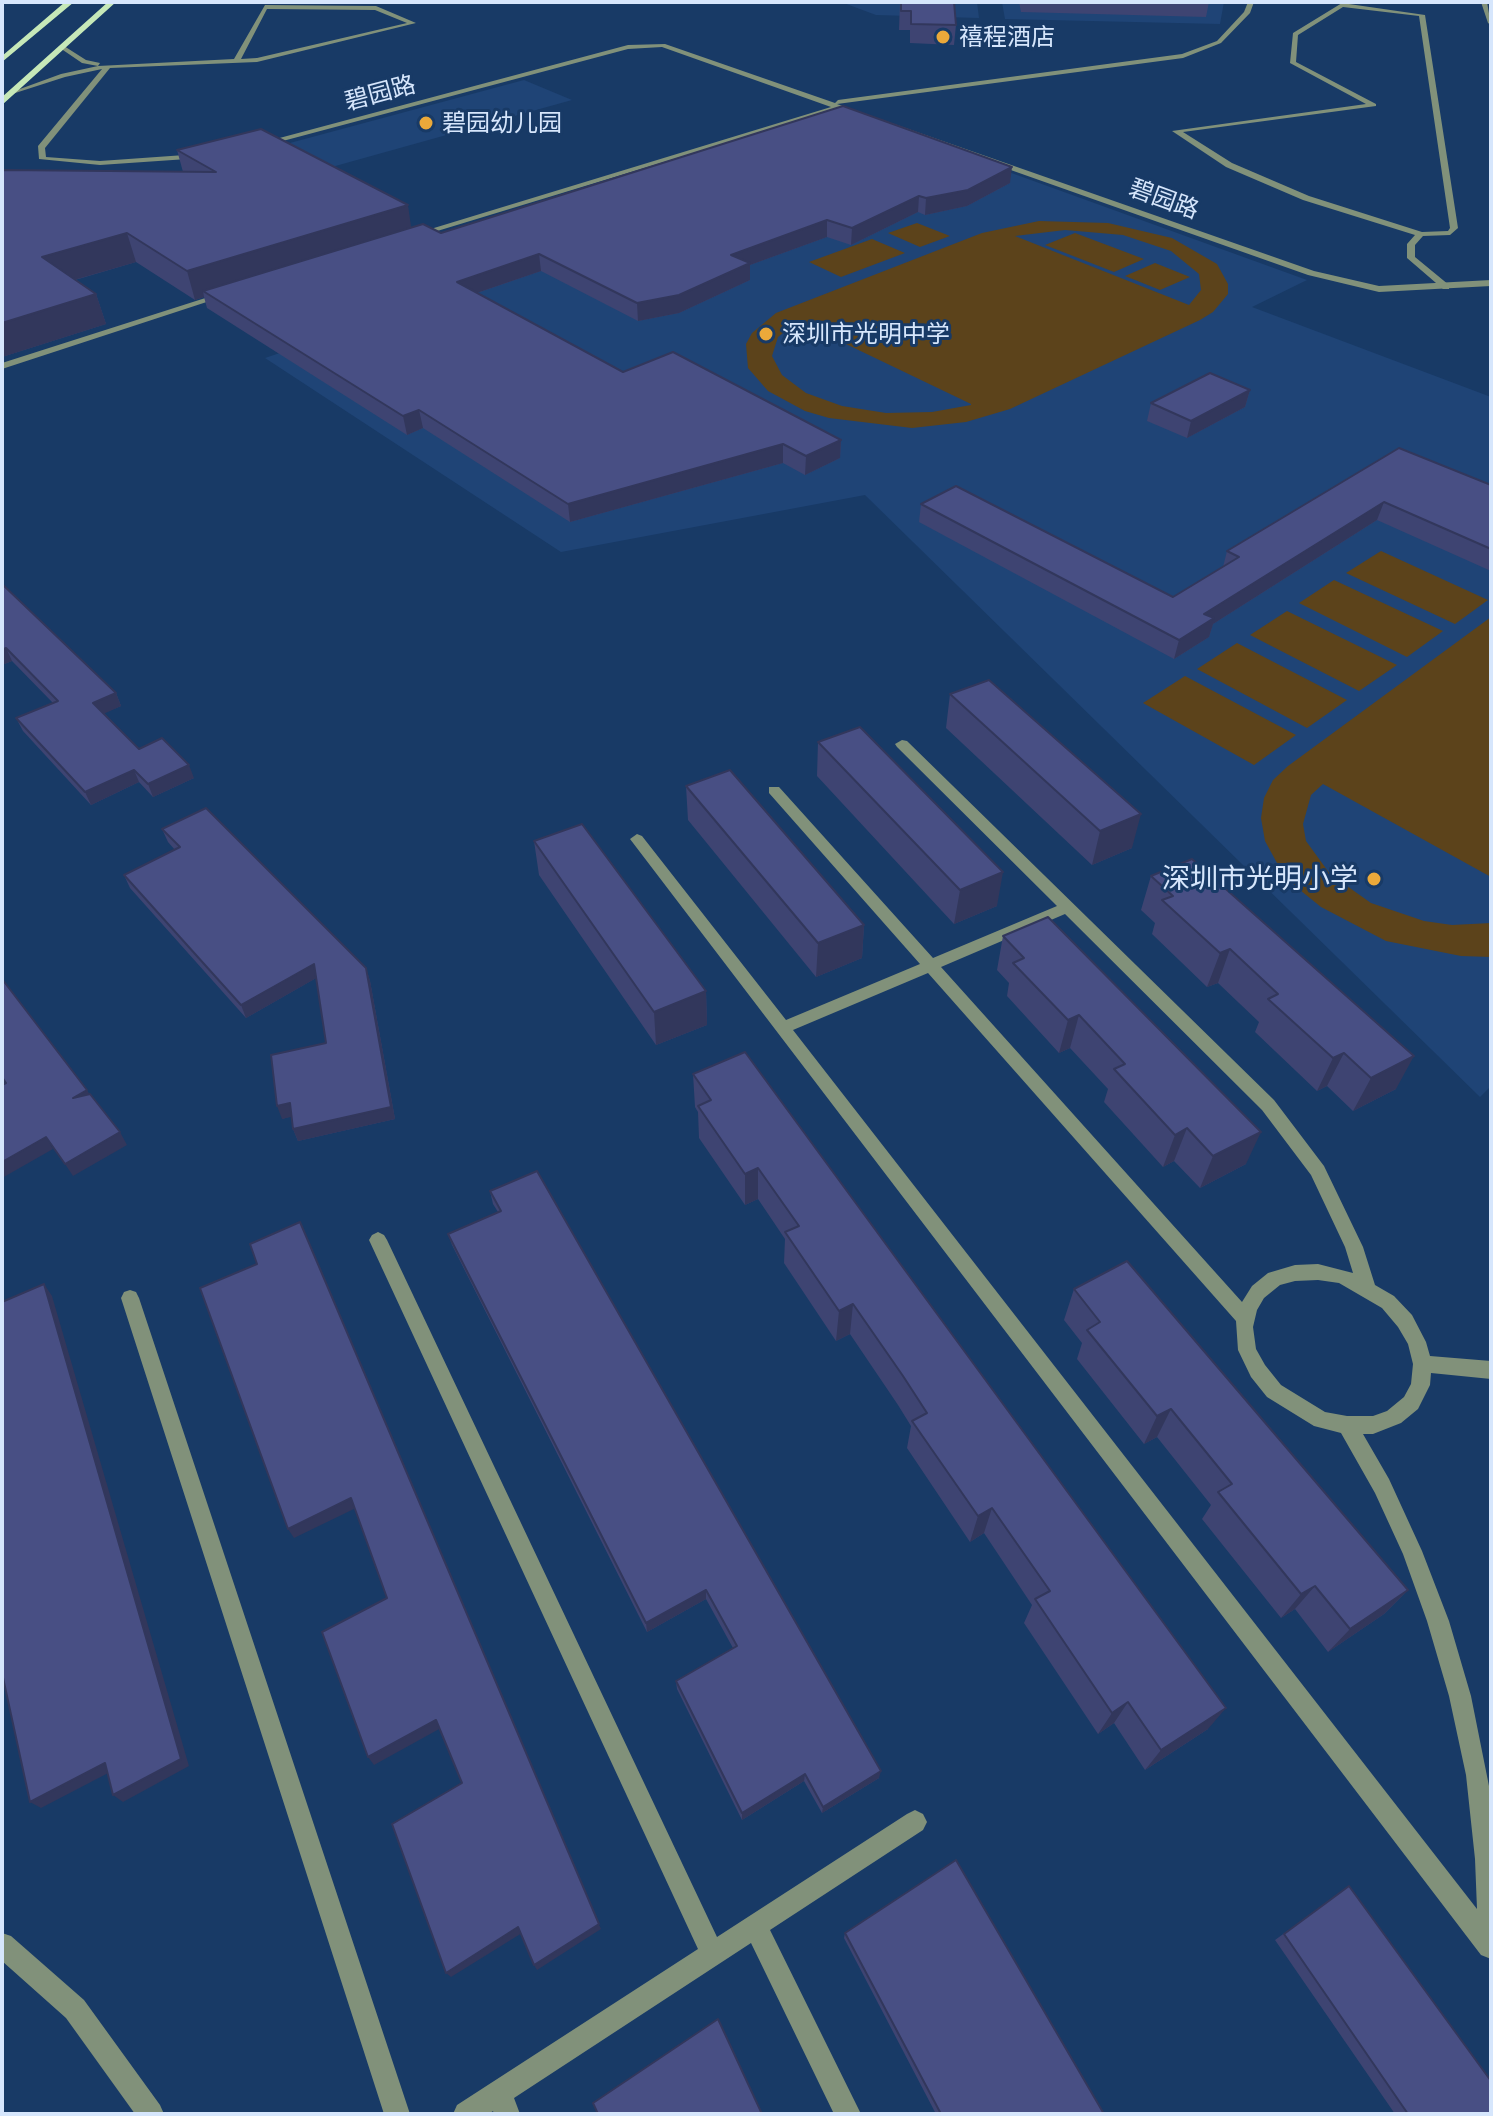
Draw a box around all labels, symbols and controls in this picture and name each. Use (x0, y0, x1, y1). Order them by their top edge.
place label: 禧程酒店 (959, 23, 1055, 51)
marker: 禧程酒店 (934, 28, 952, 46)
street label: 碧园路 (341, 70, 419, 116)
place label: 碧园幼儿园 (442, 109, 562, 137)
marker: 碧园幼儿园 (417, 114, 435, 132)
street label: 碧园路 (1125, 173, 1203, 225)
place label: 深圳市光明中学 (782, 320, 950, 348)
marker: 深圳市光明中学 (757, 325, 775, 343)
place label: 深圳市光明小学 (1162, 862, 1358, 896)
marker: 深圳市光明小学 (1365, 870, 1383, 888)

